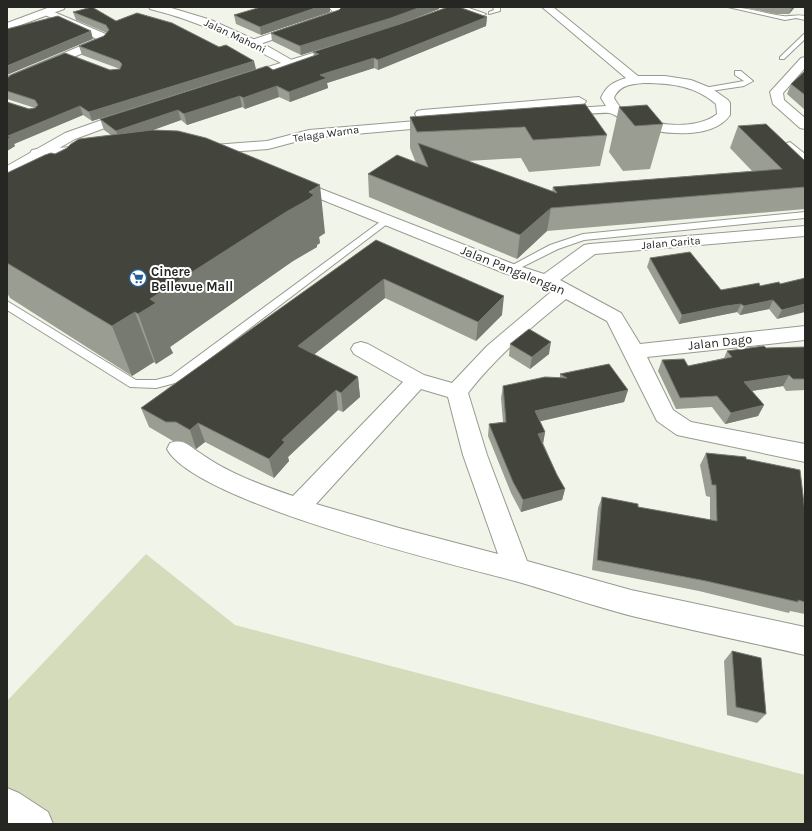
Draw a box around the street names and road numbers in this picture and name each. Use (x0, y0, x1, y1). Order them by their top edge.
street label: Jalan Mahoni (202, 16, 268, 56)
street label: Telaga Warna (292, 123, 360, 145)
street label: Jalan Carita (641, 234, 701, 252)
street label: Jalan Pangalengan (459, 242, 567, 298)
street label: Jalan Dago (687, 331, 753, 353)

